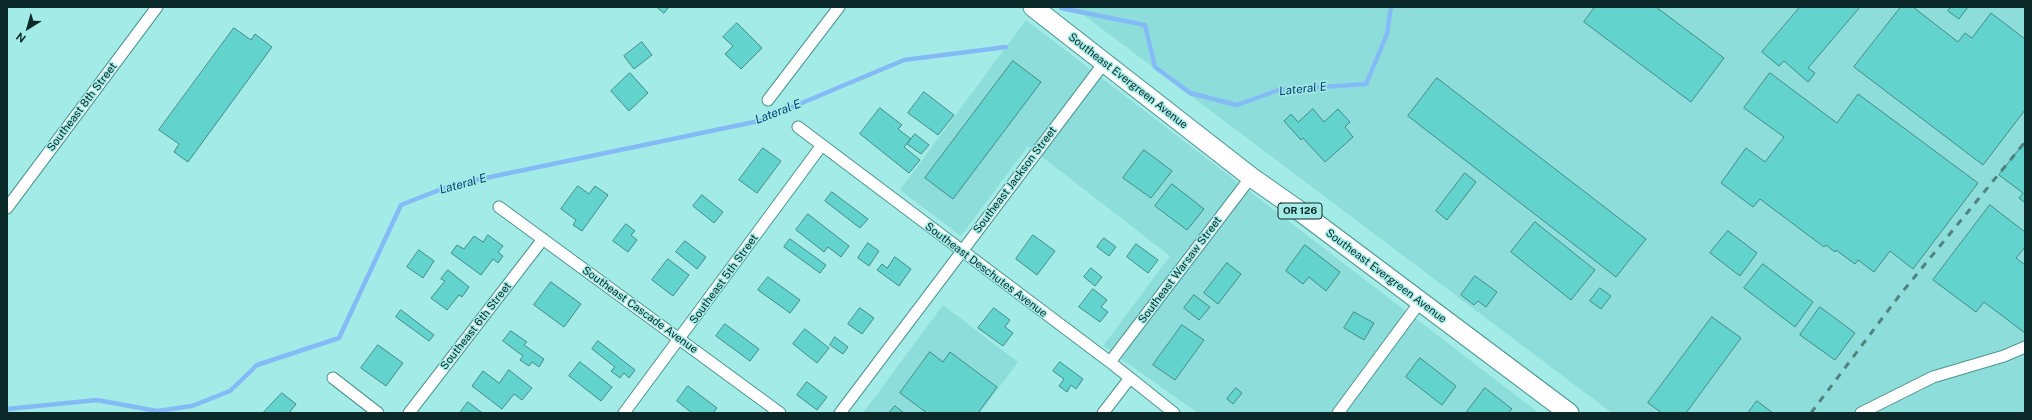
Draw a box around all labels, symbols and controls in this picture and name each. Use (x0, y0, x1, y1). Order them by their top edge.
north arrow (8, 8, 48, 48)
text: N (14, 30, 28, 45)
street label: Southeast Evergreen Avenue (1066, 30, 1190, 132)
street label: Southeast 8th Street (44, 60, 120, 154)
water label: Lateral E (1278, 79, 1328, 99)
water label: Lateral E (753, 97, 803, 127)
street label: Southeast Jackson Street (970, 124, 1060, 236)
water label: Lateral E (438, 171, 488, 197)
road number: OR 126 (1278, 203, 1322, 219)
street label: Southeast Warsaw Street (1135, 214, 1225, 326)
street label: Southeast Deschutes Avenue (922, 220, 1050, 320)
street label: Southeast Evergreen Avenue (1323, 226, 1449, 326)
street label: Southeast 5th Street (687, 232, 761, 326)
street label: Southeast Cascade Avenue (580, 264, 700, 356)
street label: Southeast 6th Street (438, 280, 514, 372)

